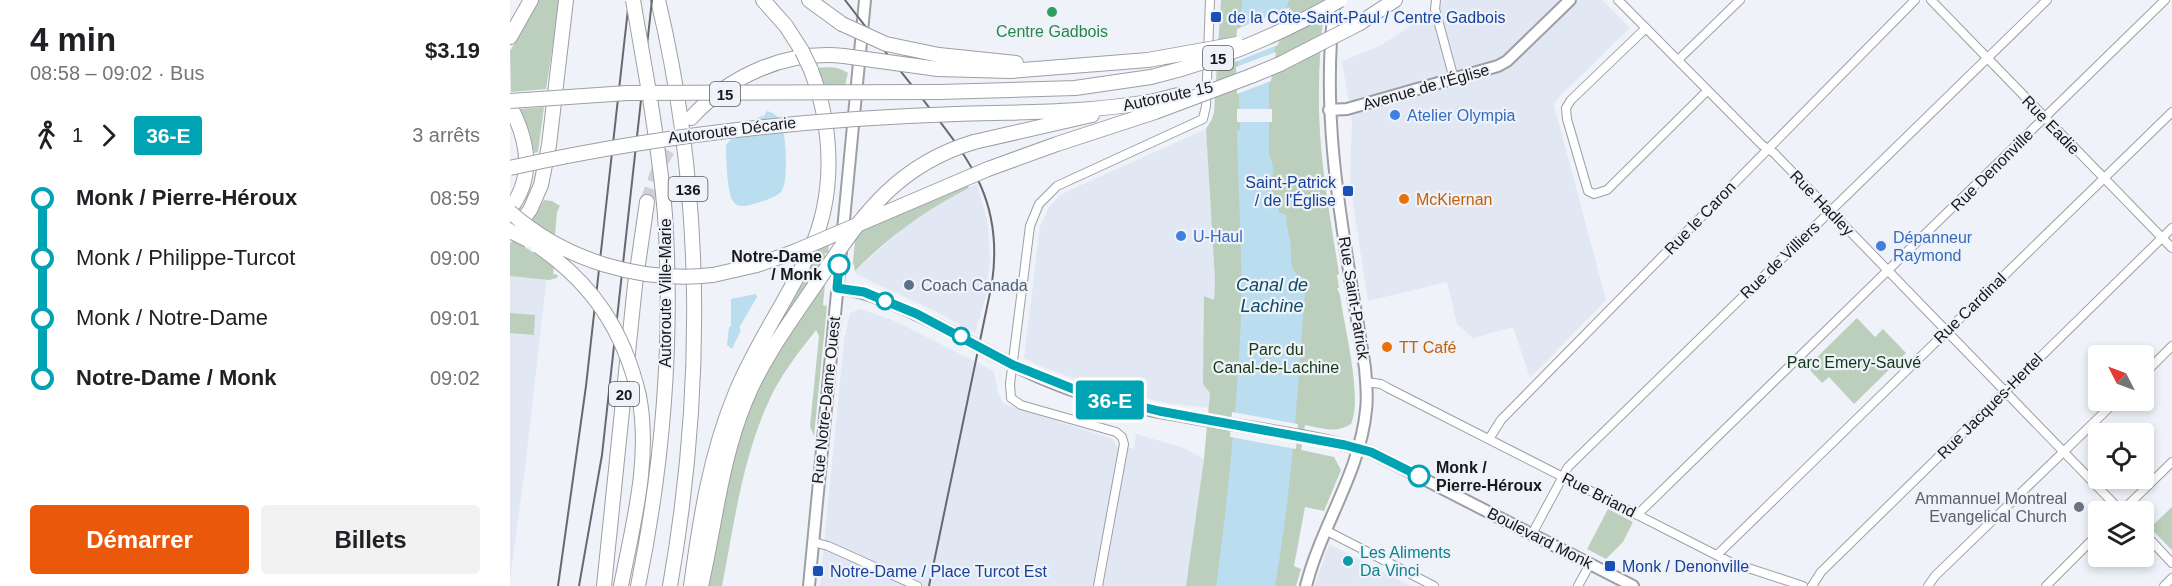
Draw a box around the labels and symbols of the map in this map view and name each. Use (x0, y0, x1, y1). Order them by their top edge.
marker: Centre Gadbois (1045, 5, 1059, 19)
place label: de la Côte-Saint-Paul / Centre Gadbois (1228, 9, 1505, 26)
marker: de la Côte-Saint-Paul / Centre Gadbois (1209, 10, 1223, 24)
place label: Centre Gadbois (996, 23, 1108, 40)
road number: 15 (1203, 46, 1233, 70)
street label: Avenue de l'Église (1360, 60, 1491, 113)
street label: Autoroute 15 (1121, 78, 1215, 114)
road number: 15 (710, 82, 740, 106)
street label: Rue Eadie (2019, 92, 2083, 158)
place label: Atelier Olympia (1407, 107, 1516, 124)
marker: Atelier Olympia (1388, 108, 1402, 122)
street label: Autoroute Décarie (667, 114, 797, 146)
street label: Rue Denonville (1948, 126, 2036, 214)
street label: Rue Hadley (1787, 167, 1857, 239)
place label: Saint-Patrick / de l'Église (1245, 174, 1337, 209)
road number: 136 (668, 177, 708, 201)
street label: Rue le Caron (1661, 178, 1739, 258)
marker: Saint-Patrick / de l'Église (1341, 184, 1355, 198)
place label: McKiernan (1416, 191, 1492, 208)
marker: McKiernan (1397, 192, 1411, 206)
street label: Autoroute Ville-Marie (657, 218, 674, 368)
street label: Rue de Villiers (1737, 218, 1823, 302)
place label: U-Haul (1193, 228, 1243, 245)
marker: U-Haul (1174, 229, 1188, 243)
place label: Dépanneur Raymond (1893, 229, 1973, 264)
street label: Rue Saint-Patrick (1336, 235, 1372, 362)
marker: Dépanneur Raymond (1874, 239, 1888, 253)
place label: Notre-Dame / Monk (731, 248, 822, 283)
marker: Notre-Dame / Monk (828, 254, 850, 276)
street label: Rue Cardinal (1931, 269, 2009, 347)
water label: Canal de Lachine (1236, 275, 1308, 316)
place label: Coach Canada (921, 277, 1028, 294)
marker: Coach Canada (902, 278, 916, 292)
unlabelled marker (876, 292, 894, 310)
street label: Rue Notre-Dame Ouest (809, 315, 843, 484)
unlabelled marker (952, 327, 970, 345)
place label: TT Café (1399, 339, 1457, 356)
marker: TT Café (1380, 340, 1394, 354)
park label: Parc du Canal-de-Lachine (1213, 341, 1339, 376)
north arrow (2088, 345, 2154, 411)
street label: Rue Jacques-Hertel (1934, 350, 2046, 462)
park label: Parc Emery-Sauvé (1787, 354, 1921, 371)
line badge: 36-E (1068, 380, 1152, 420)
road number: 20 (609, 382, 639, 406)
place label: Monk / Pierre-Héroux (1436, 459, 1542, 494)
marker: Monk / Pierre-Héroux (1408, 465, 1430, 487)
street label: Rue Briand (1559, 469, 1639, 521)
place label: Ammannuel Montreal Evangelical Church (1915, 490, 2067, 525)
marker: Ammannuel Montreal Evangelical Church (2072, 500, 2086, 514)
street label: Boulevard Monk (1485, 504, 1596, 572)
place label: Les Aliments Da Vinci (1360, 544, 1451, 579)
marker: Les Aliments Da Vinci (1341, 554, 1355, 568)
place label: Monk / Denonville (1622, 558, 1749, 575)
marker: Monk / Denonville (1603, 559, 1617, 573)
place label: Notre-Dame / Place Turcot Est (830, 563, 1048, 580)
marker: Notre-Dame / Place Turcot Est (811, 564, 825, 578)

